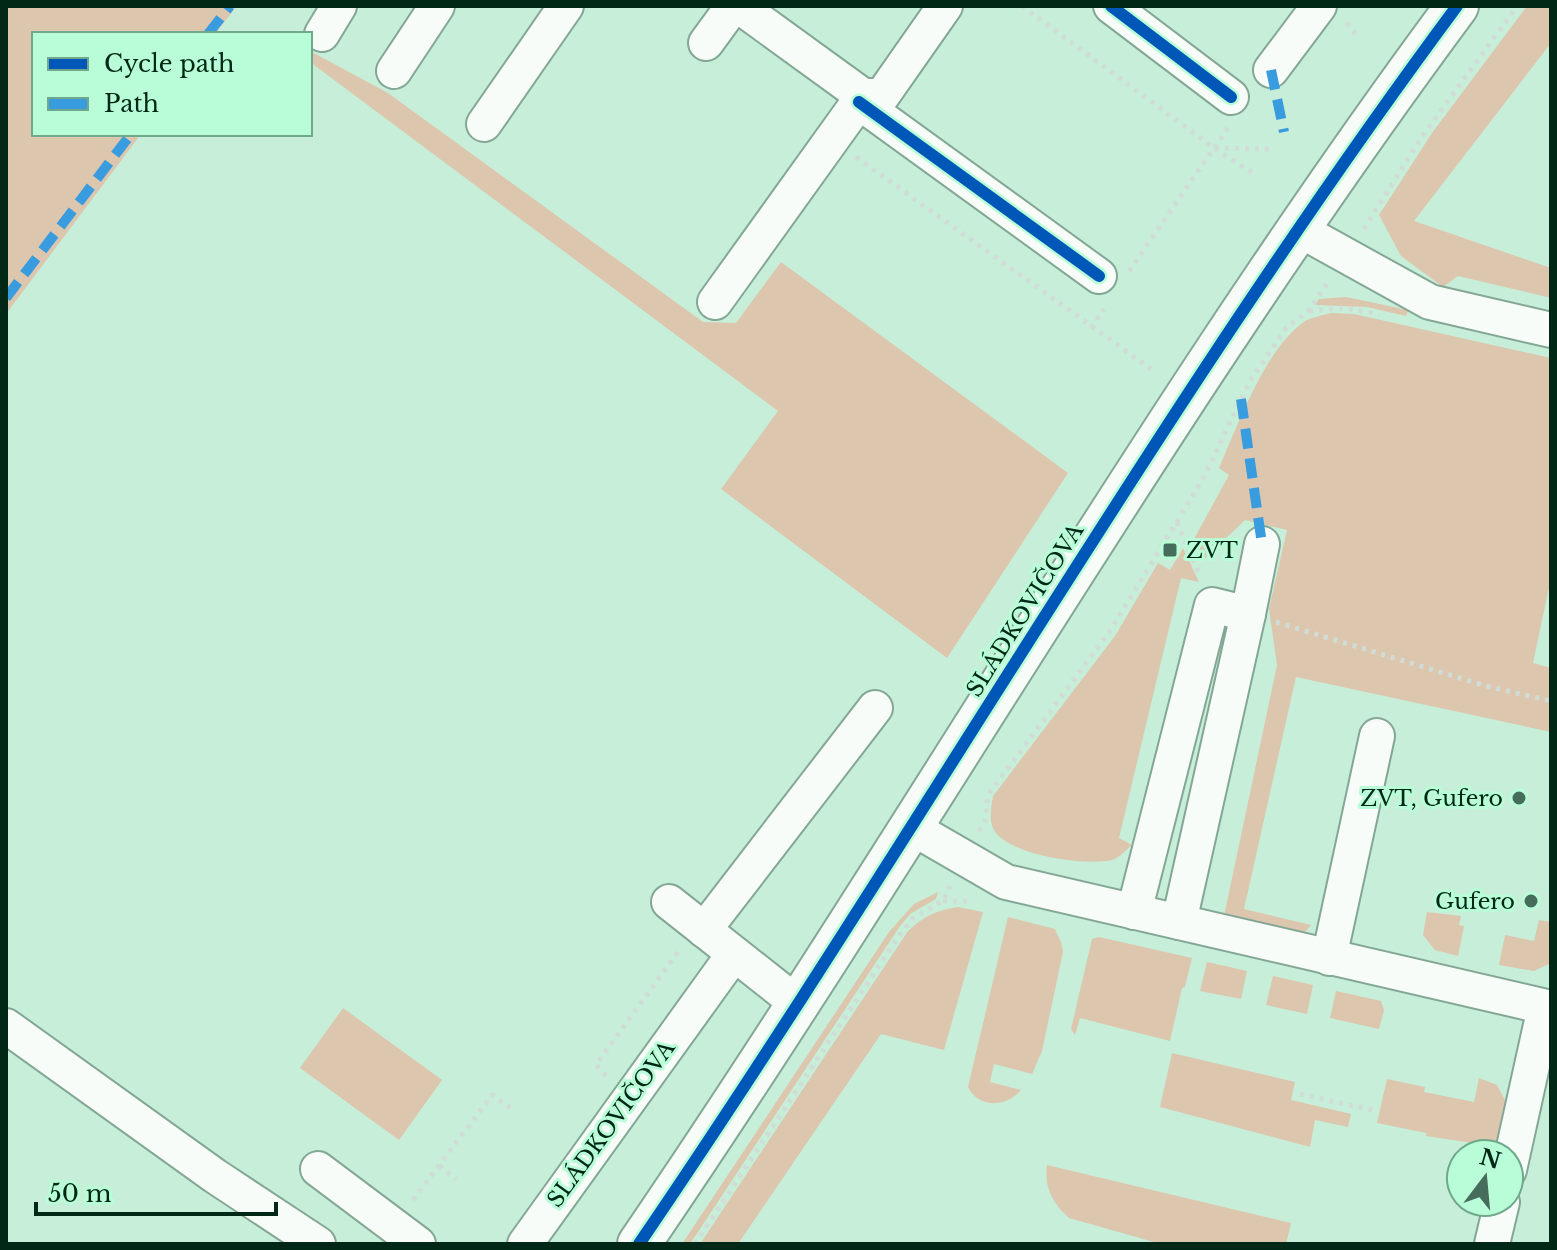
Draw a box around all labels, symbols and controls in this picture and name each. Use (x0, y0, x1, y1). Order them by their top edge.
legend (32, 32, 312, 136)
text: Cycle path (104, 49, 235, 78)
text: Path (104, 89, 159, 118)
street label: SLÁDKOVIČOVA (960, 517, 1090, 702)
place label: ZVT (1186, 537, 1238, 564)
marker: ZVT (1161, 541, 1179, 559)
place label: ZVT, Gufero (1360, 785, 1503, 812)
marker: ZVT, Gufero (1510, 789, 1528, 807)
place label: Gufero (1435, 888, 1515, 915)
marker: Gufero (1522, 892, 1540, 910)
street label: SLÁDKOVIČOVA (541, 1034, 681, 1213)
north arrow (1445, 1138, 1525, 1218)
text: N (1477, 1143, 1504, 1175)
scale bar (36, 1166, 276, 1216)
text: 50 m (48, 1179, 112, 1208)

